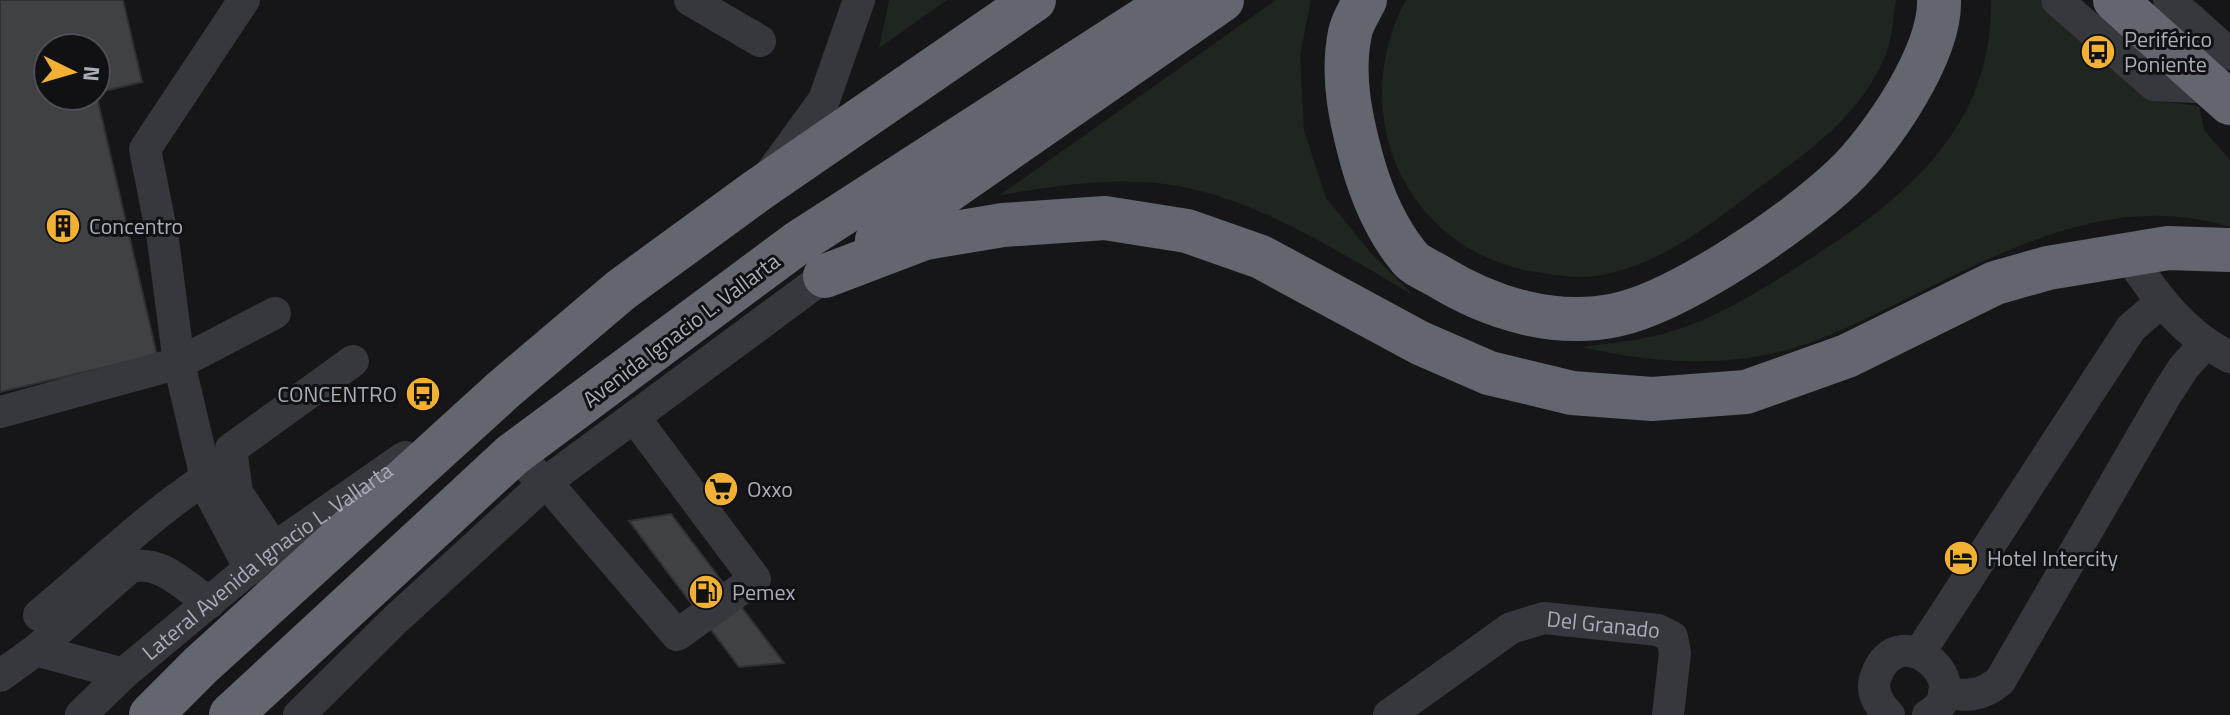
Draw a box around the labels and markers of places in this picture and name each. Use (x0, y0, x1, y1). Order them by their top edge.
place label: Periférico Poniente (2124, 22, 2212, 81)
bus stop icon: Periférico Poniente (2079, 33, 2117, 71)
building icon: Concentro (44, 207, 82, 245)
place label: Concentro (89, 209, 183, 243)
bus stop icon: CONCENTRO (404, 375, 442, 413)
place label: CONCENTRO (277, 377, 397, 411)
supermarket icon: Oxxo (702, 470, 740, 508)
place label: Oxxo (747, 472, 793, 506)
hotel icon: Hotel Intercity (1942, 539, 1980, 577)
place label: Hotel Intercity (1987, 541, 2119, 575)
fuel station icon: Pemex (687, 573, 725, 611)
place label: Pemex (732, 575, 795, 609)

